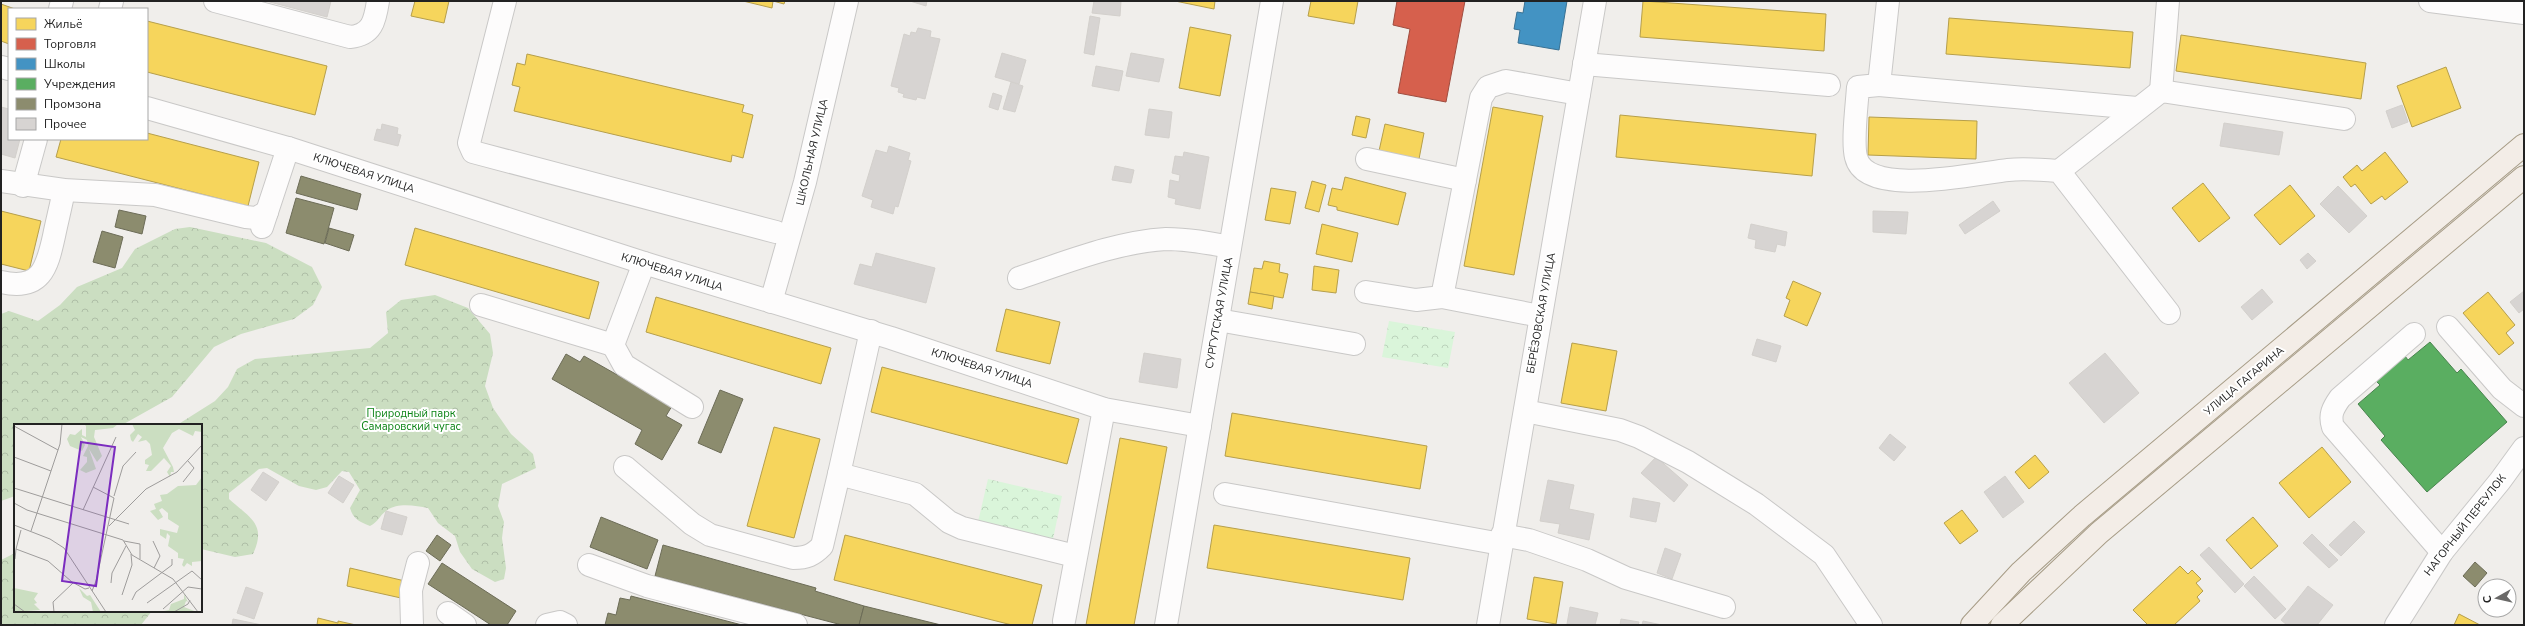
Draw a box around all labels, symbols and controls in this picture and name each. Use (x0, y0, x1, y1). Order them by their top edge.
legend (8, 8, 148, 140)
text: Жильё (44, 16, 82, 32)
text: Торговля (44, 36, 96, 52)
text: Школы (44, 56, 85, 72)
text: Учреждения (43, 76, 116, 92)
text: Промзона (44, 96, 101, 112)
street label: ШКОЛЬНАЯ УЛИЦА (792, 97, 832, 207)
text: Прочее (44, 116, 87, 132)
street label: КЛЮЧЕВАЯ УЛИЦА (311, 150, 417, 196)
street label: КЛЮЧЕВАЯ УЛИЦА (619, 249, 725, 295)
street label: БЕРЁЗОВСКАЯ УЛИЦА (1523, 251, 1559, 375)
street label: СУРГУТСКАЯ УЛИЦА (1202, 256, 1236, 370)
street label: УЛИЦА ГАГАРИНА (2200, 343, 2287, 420)
street label: КЛЮЧЕВАЯ УЛИЦА (929, 345, 1035, 391)
park label: Природный парк Самаровский чугас (361, 406, 461, 434)
inset map (14, 424, 202, 612)
street label: НАГОРНЫЙ ПЕРЕУЛОК (2421, 471, 2509, 579)
north arrow (2477, 578, 2517, 618)
text: С (2480, 594, 2496, 604)

